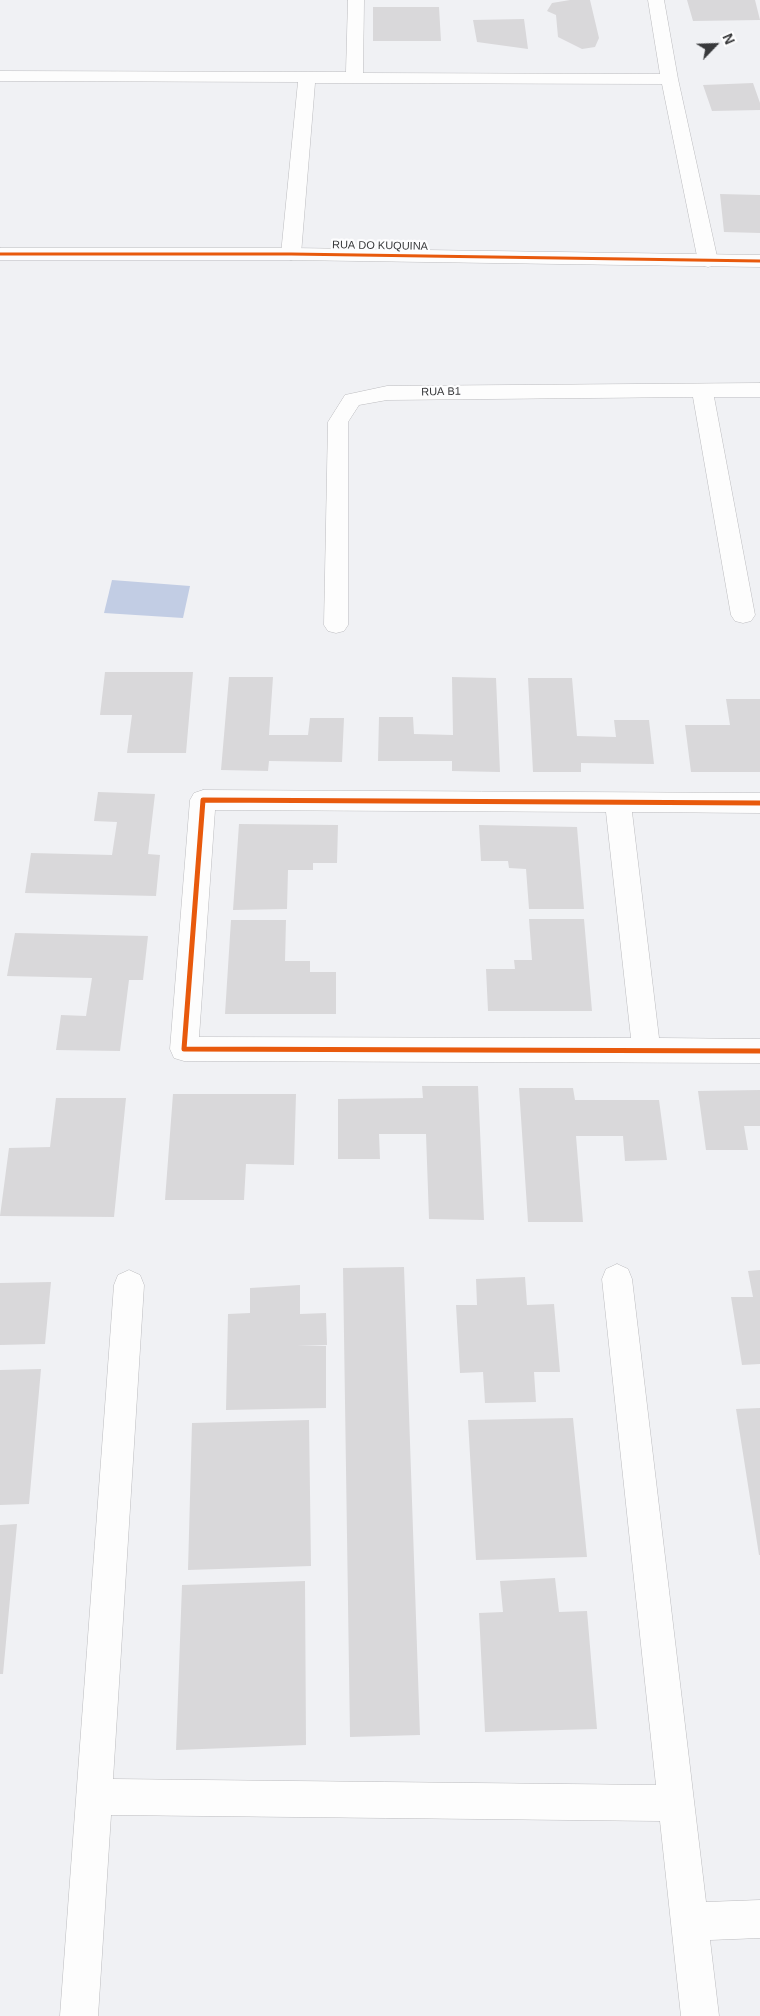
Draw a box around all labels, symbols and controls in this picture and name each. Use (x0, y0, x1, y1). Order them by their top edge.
north arrow (690, 20, 740, 70)
text: N (719, 31, 738, 47)
street label: RUA DO KUQUINA (332, 239, 428, 253)
street label: RUA B1 (421, 385, 461, 399)

